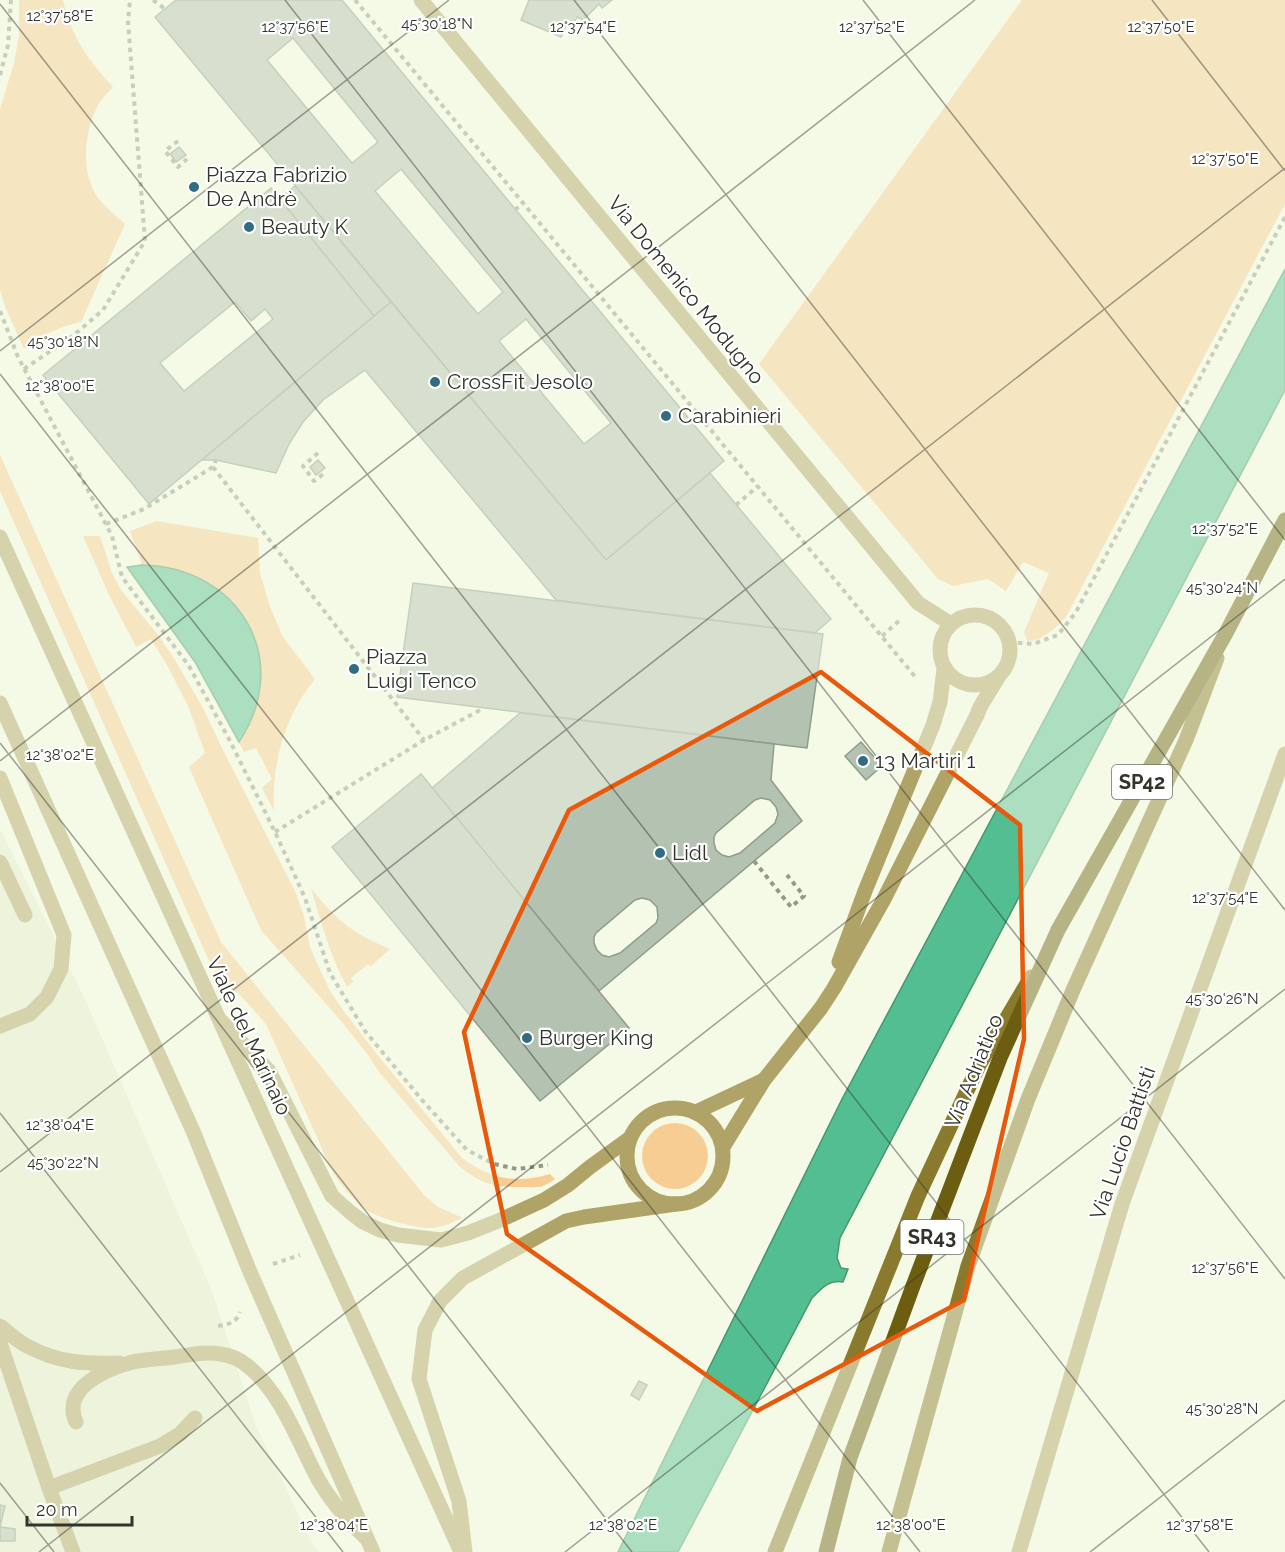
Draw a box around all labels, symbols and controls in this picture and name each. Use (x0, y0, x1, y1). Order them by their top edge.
text: 12°37'58"E (27, 7, 94, 25)
text: 45°30'18"N (401, 15, 473, 33)
text: 12°37'56"E (261, 18, 329, 36)
text: 12°37'54"E (550, 18, 616, 36)
text: 12°37'52"E (839, 18, 905, 36)
text: 12°37'50"E (1127, 18, 1195, 36)
text: 12°37'50"E (1191, 150, 1259, 168)
place label: Piazza Fabrizio De Andrè (206, 162, 347, 211)
marker: Piazza Fabrizio De Andrè (187, 180, 201, 194)
street label: Via Domenico Modugno (603, 191, 770, 389)
place label: Beauty K (261, 214, 348, 239)
marker: Beauty K (242, 220, 256, 234)
text: 45°30'18"N (27, 333, 99, 351)
place label: CrossFit Jesolo (447, 369, 593, 394)
marker: CrossFit Jesolo (428, 375, 442, 389)
text: 12°38'00"E (25, 377, 95, 395)
place label: Carabinieri (678, 403, 781, 428)
marker: Carabinieri (659, 409, 673, 423)
text: 12°37'52"E (1192, 520, 1258, 538)
text: 45°30'24"N (1186, 579, 1258, 597)
place label: Piazza Luigi Tenco (366, 644, 477, 693)
marker: Piazza Luigi Tenco (347, 662, 361, 676)
text: 12°38'02"E (26, 746, 94, 764)
place label: 13 Martiri 1 (875, 748, 976, 773)
marker: 13 Martiri 1 (856, 754, 870, 768)
road number: SP42 (1112, 765, 1172, 799)
place label: Lidl (672, 840, 708, 865)
marker: Lidl (653, 846, 667, 860)
text: 12°37'54"E (1192, 889, 1258, 907)
street label: Viale del Marinaio (202, 953, 297, 1119)
text: 45°30'26"N (1186, 990, 1258, 1008)
street label: Via Adriatico (939, 1010, 1008, 1131)
place label: Burger King (539, 1025, 653, 1050)
marker: Burger King (520, 1031, 534, 1045)
street label: Via Lucio Battisti (1085, 1063, 1160, 1223)
text: 12°38'04"E (26, 1116, 94, 1134)
text: 45°30'22"N (27, 1154, 99, 1172)
road number: SR43 (900, 1220, 964, 1254)
text: 12°37'56"E (1191, 1259, 1259, 1277)
text: 45°30'28"N (1186, 1400, 1258, 1418)
scale bar (27, 1489, 132, 1527)
text: 20 m (36, 1499, 78, 1520)
text: 12°38'04"E (300, 1516, 368, 1534)
text: 12°38'02"E (589, 1516, 657, 1534)
text: 12°38'00"E (876, 1516, 946, 1534)
text: 12°37'58"E (1167, 1516, 1234, 1534)

